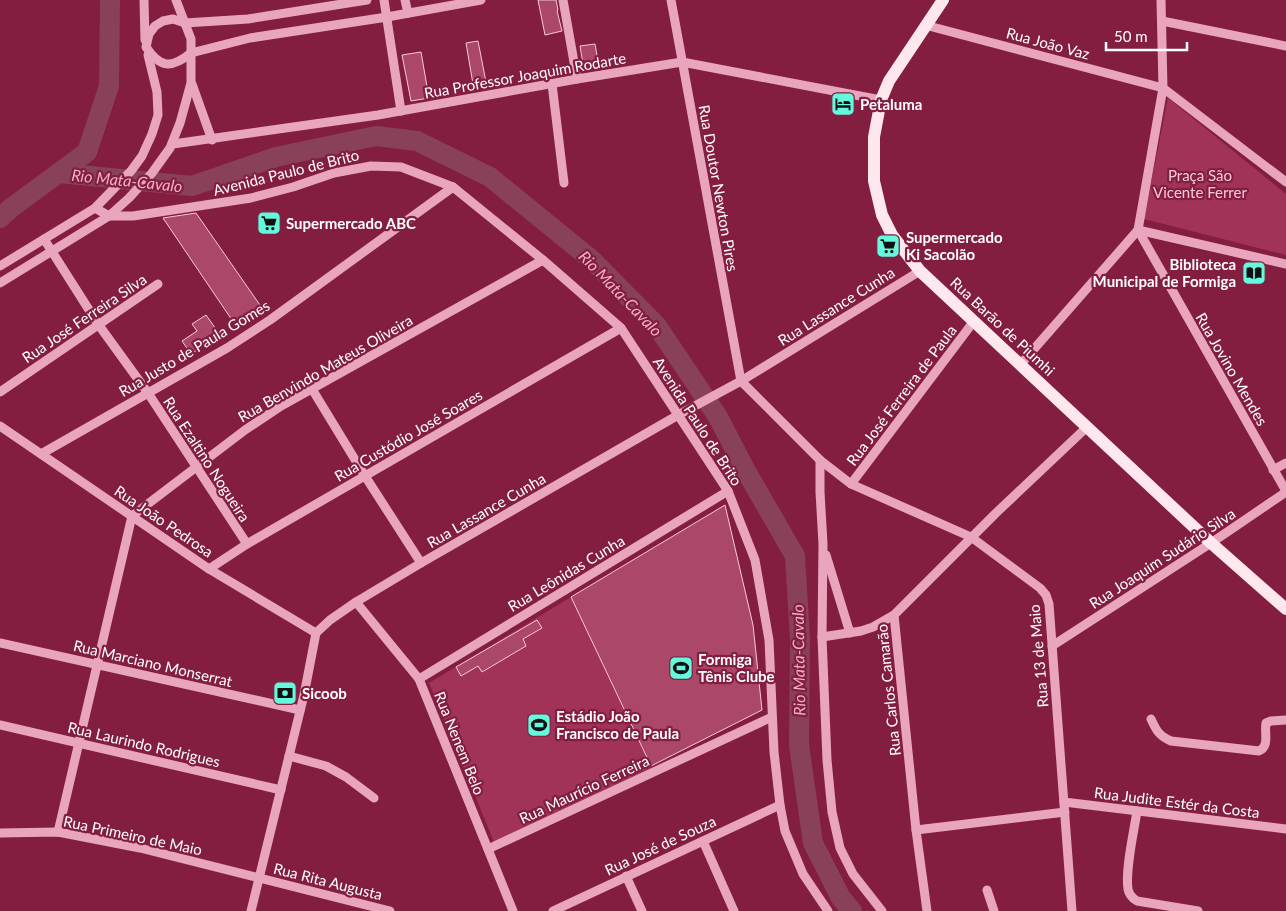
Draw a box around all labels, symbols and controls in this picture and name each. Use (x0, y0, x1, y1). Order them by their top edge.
scale bar (1106, 20, 1187, 52)
street label: Rua João Vaz (1004, 23, 1092, 63)
text: 50 m (1114, 27, 1148, 45)
street label: Rua Professor Joaquim Rodarte (423, 48, 627, 102)
hotel icon: Petaluma (830, 91, 856, 117)
place label: Petaluma (860, 95, 922, 113)
street label: Rua Doutor Newton Pires (695, 103, 743, 273)
street label: Avenida Paulo de Brito (211, 145, 361, 199)
water label: Rio Mata-Cavalo (71, 165, 183, 195)
park label: Praça São Vicente Ferrer (1153, 166, 1247, 201)
supermarket icon: Supermercado ABC (256, 210, 282, 236)
place label: Supermercado ABC (286, 214, 416, 232)
place label: Supermercado Ki Sacolão (906, 228, 1003, 263)
supermarket icon: Supermercado Ki Sacolão (875, 233, 901, 259)
water label: Rio Mata-Cavalo (575, 246, 667, 340)
place label: Biblioteca Municipal de Formiga (1093, 255, 1236, 290)
library icon: Biblioteca Municipal de Formiga (1241, 260, 1267, 286)
street label: Rua Lassance Cunha (774, 263, 898, 349)
street label: Rua José Ferreira Silva (18, 270, 150, 366)
street label: Rua Barão de Piumhi (947, 273, 1059, 379)
street label: Rua Justo de Paula Gomes (115, 296, 273, 400)
street label: Rua Jovino Mendes (1192, 309, 1272, 429)
street label: Rua Benvindo Mateus Oliveira (234, 311, 416, 425)
street label: Rua José Ferreira de Paula (842, 321, 960, 469)
street label: Avenida Paulo de Brito (650, 353, 746, 489)
street label: Rua Custódio José Soares (331, 385, 485, 485)
street label: Rua Ezaltino Nogueira (160, 393, 254, 525)
street label: Rua Lassance Cunha (423, 469, 549, 551)
street label: Rua João Pedrosa (111, 481, 217, 561)
street label: Rua Joaquim Sudário Silva (1086, 504, 1238, 612)
street label: Rua Leônidas Cunha (504, 531, 628, 615)
water label: Rio Mata-Cavalo (788, 604, 808, 716)
street label: Rua 13 de Maio (1025, 604, 1051, 708)
street label: Rua Carlos Camarão (872, 623, 904, 757)
street label: Rua Marciano Monserrat (72, 636, 235, 690)
place label: Formiga Tênis Clube (698, 650, 775, 685)
sports icon: Formiga Tênis Clube (668, 655, 694, 681)
bank icon: Sicoob (272, 680, 298, 706)
place label: Sicoob (302, 684, 347, 702)
street label: Rua Nenem Belo (431, 689, 489, 797)
place label: Estádio João Francisco de Paula (556, 707, 679, 742)
sports icon: Estádio João Francisco de Paula (526, 712, 552, 738)
street label: Rua Laurindo Rodrigues (66, 718, 222, 770)
street label: Rua Maurício Ferreira (516, 751, 652, 827)
street label: Rua Judite Estér da Costa (1093, 783, 1261, 821)
street label: Rua Primeiro de Maio (62, 811, 204, 859)
street label: Rua José de Souza (602, 811, 718, 879)
street label: Rua Rita Augusta (272, 859, 384, 903)

